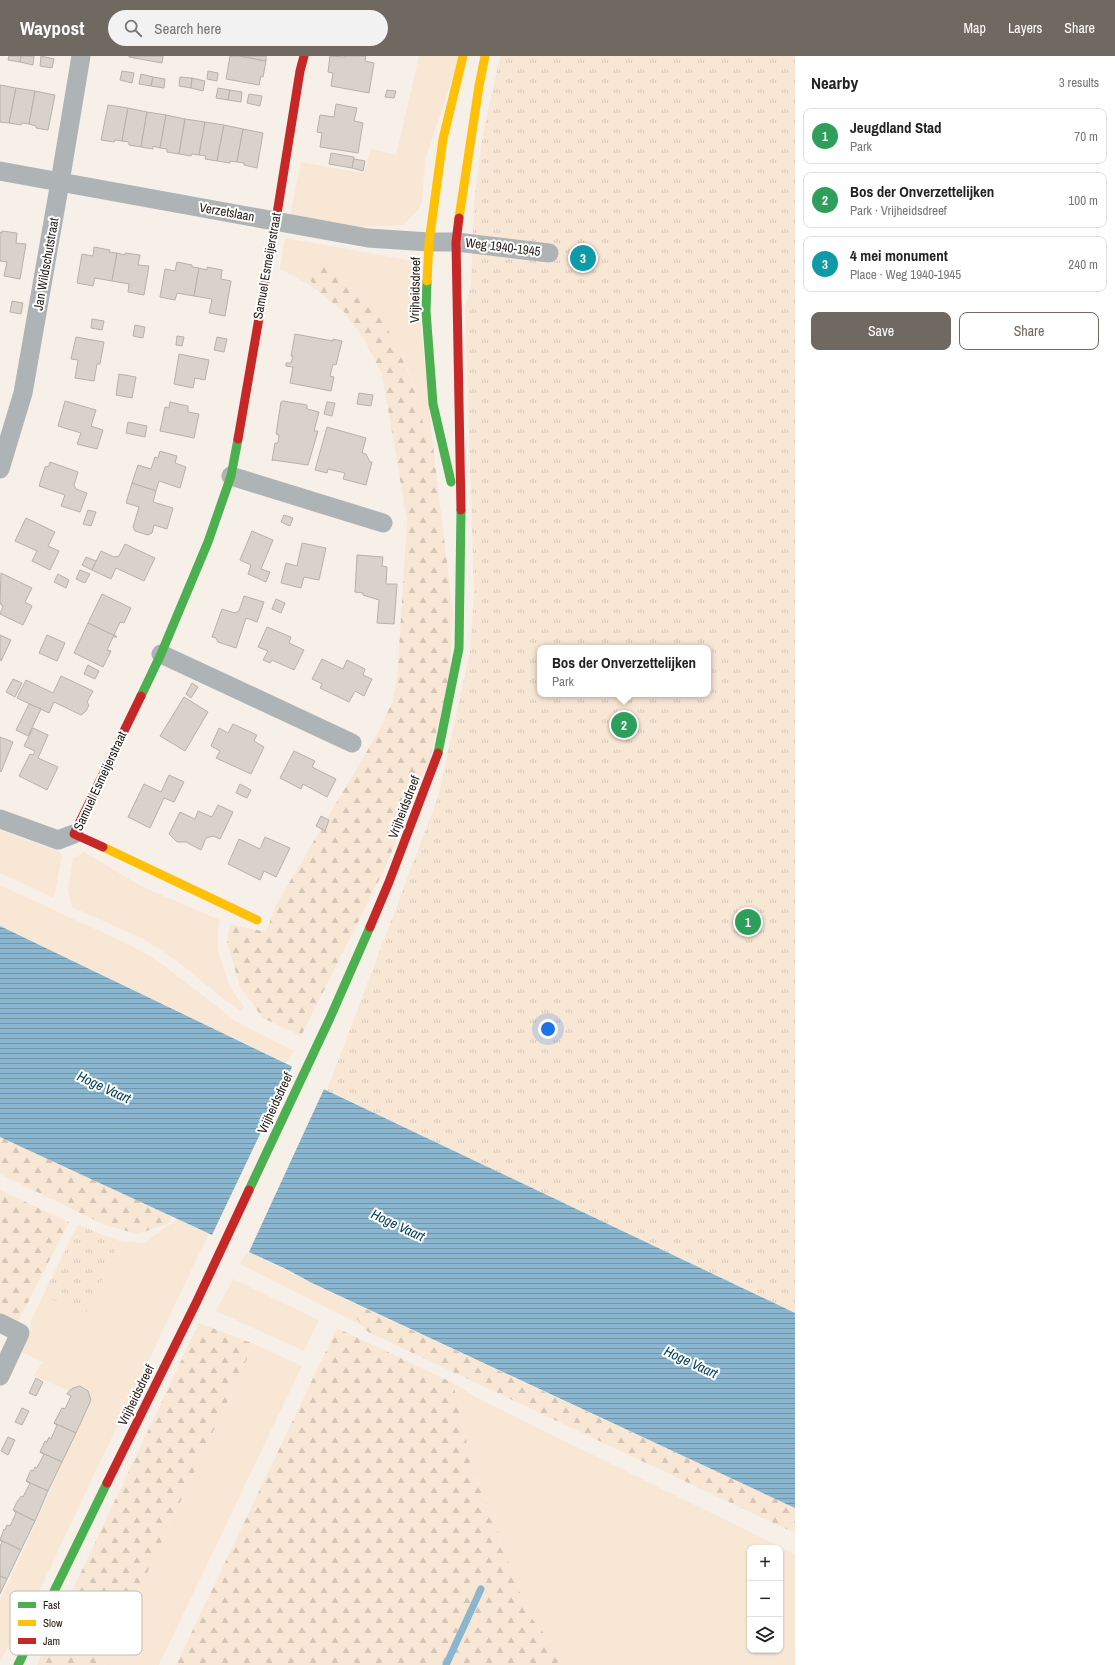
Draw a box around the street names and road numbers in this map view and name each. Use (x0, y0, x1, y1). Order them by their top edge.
street label: Verzetslaan (198, 199, 256, 225)
street label: Samuel Esmeijerstraat (249, 211, 285, 321)
street label: Jan Wildschutstraat (30, 216, 63, 312)
street label: Weg 1940-1945 (464, 234, 542, 260)
street label: Vrijheidsdreef (406, 257, 424, 323)
street label: Samuel Esmeijerstraat (70, 729, 131, 833)
street label: Vrijheidsdreef (384, 773, 424, 841)
street label: Vrijheidsdreef (253, 1069, 297, 1136)
street label: Vrijheidsdreef (114, 1362, 158, 1428)

